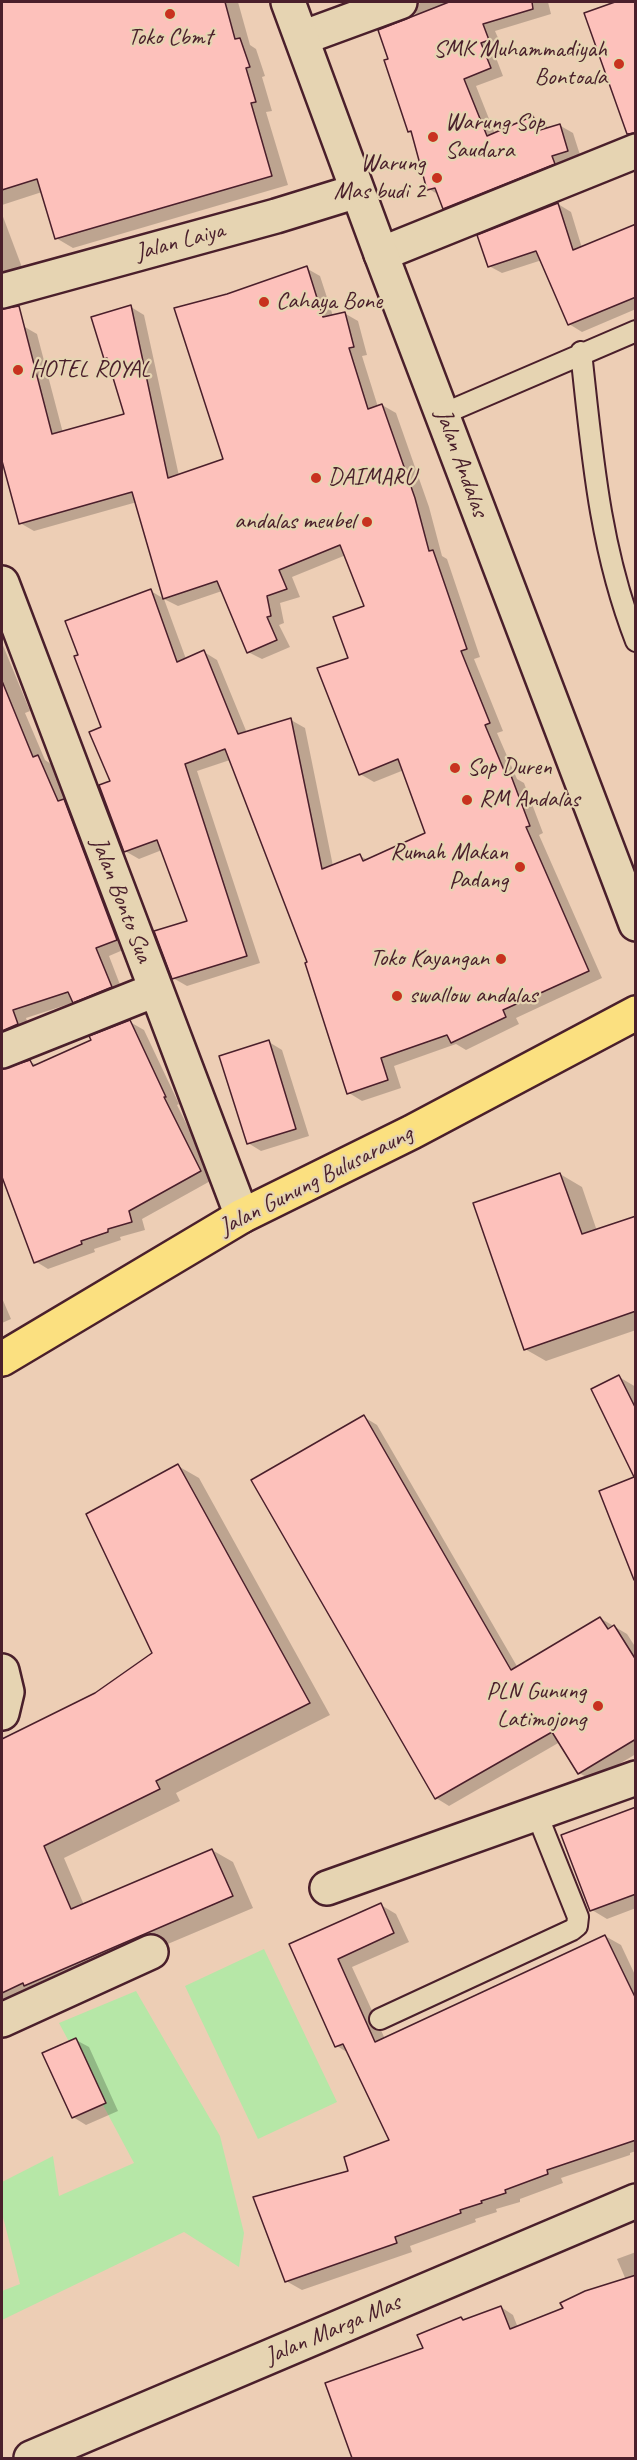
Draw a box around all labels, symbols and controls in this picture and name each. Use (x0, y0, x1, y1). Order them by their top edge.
marker: Toko Cbmt (163, 7, 177, 21)
place label: Toko Cbmt (128, 24, 212, 52)
place label: SMK Muhammadiyah Bontoala (433, 36, 607, 92)
marker: SMK Muhammadiyah Bontoala (612, 57, 626, 71)
place label: Warung Sop Saudara (445, 109, 544, 165)
marker: Warung Sop Saudara (426, 130, 440, 144)
place label: Warung Mas budi 2 (334, 150, 425, 206)
marker: Warung Mas budi 2 (430, 171, 444, 185)
street label: Jalan Laiya (132, 216, 228, 268)
place label: Cahaya Bone (276, 288, 382, 316)
marker: Cahaya Bone (257, 295, 271, 309)
place label: HOTEL ROYAL (30, 356, 150, 384)
marker: HOTEL ROYAL (11, 363, 25, 377)
street label: Jalan Andalas (428, 405, 494, 521)
place label: DAIMARU (328, 464, 415, 492)
marker: DAIMARU (309, 471, 323, 485)
place label: andalas meubel (234, 508, 355, 536)
marker: andalas meubel (360, 515, 374, 529)
place label: Sop Duren (467, 754, 552, 782)
marker: Sop Duren (448, 761, 462, 775)
place label: RM Andalas (479, 786, 579, 814)
marker: RM Andalas (460, 793, 474, 807)
street label: Jalan Bonto Sua (84, 833, 158, 967)
place label: Rumah Makan Padang (390, 839, 508, 895)
marker: Rumah Makan Padang (513, 860, 527, 874)
place label: Toko Kayangan (370, 945, 489, 973)
marker: Toko Kayangan (494, 952, 508, 966)
place label: swallow andalas (409, 982, 537, 1010)
marker: swallow andalas (390, 989, 404, 1003)
street label: Jalan Gunung Bulusaraung (215, 1120, 417, 1242)
place label: PLN Gunung Latimojong (486, 1678, 586, 1734)
marker: PLN Gunung Latimojong (591, 1699, 605, 1713)
street label: Jalan Marga Mas (261, 2289, 405, 2371)

